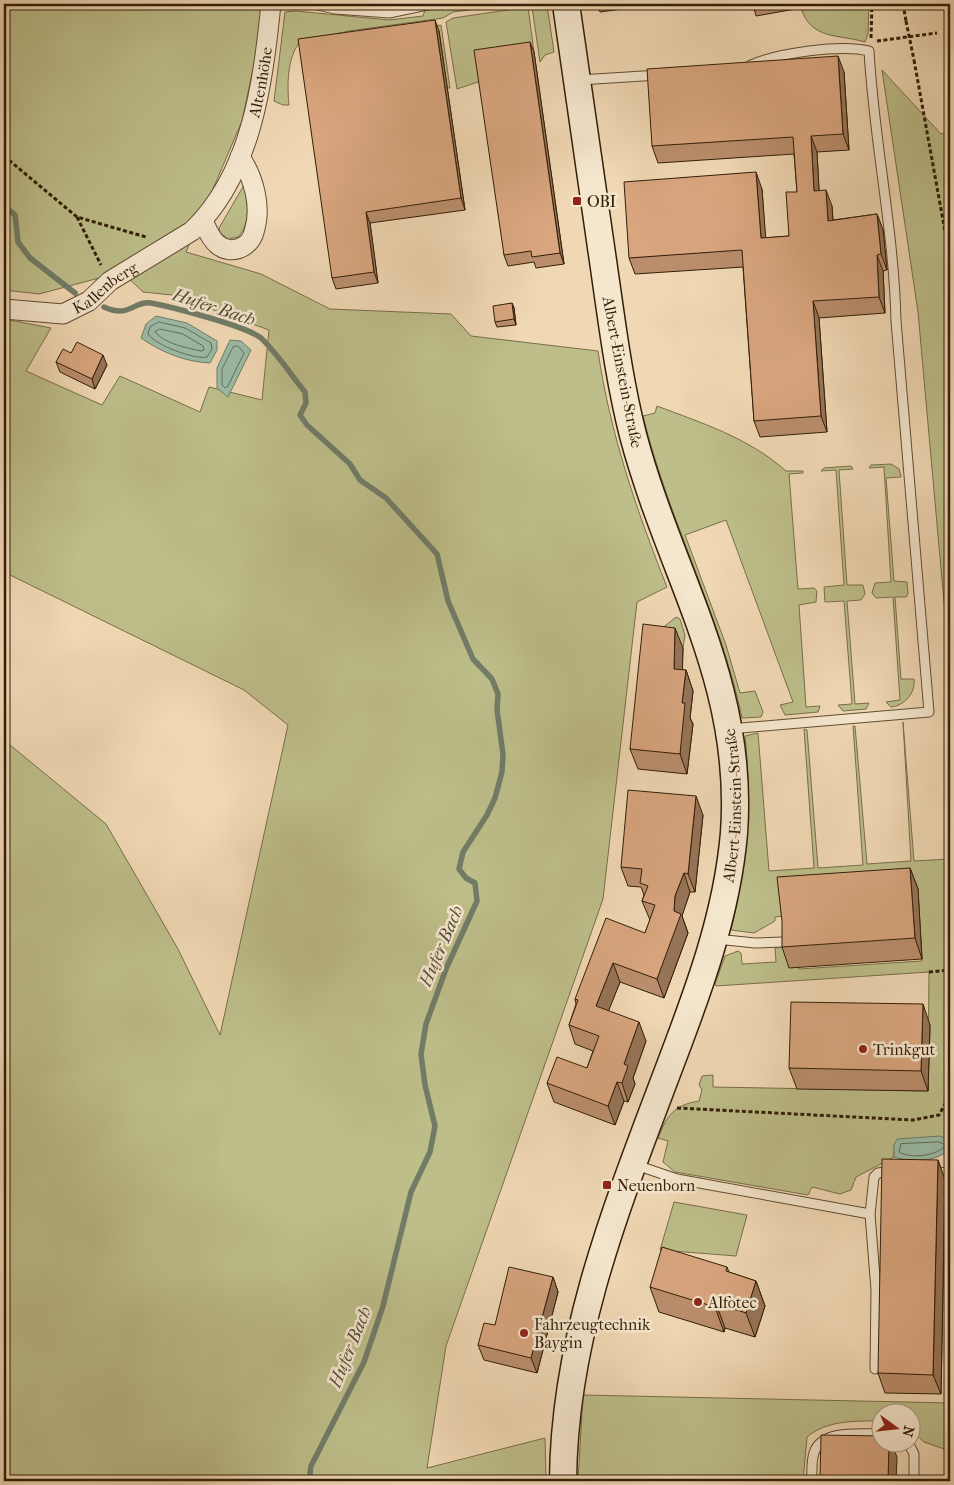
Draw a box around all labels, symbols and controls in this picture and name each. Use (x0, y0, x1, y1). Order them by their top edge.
street label: Altenhöhe (244, 46, 276, 121)
place label: OBI (587, 192, 616, 211)
marker: OBI (571, 195, 583, 207)
street label: Kallenberg (69, 257, 141, 318)
water label: Hufer Bach (169, 284, 258, 331)
street label: Albert-Einstein-Straße (598, 294, 647, 450)
street label: Albert-Einstein-Straße (718, 727, 745, 885)
water label: Hufer Bach (415, 903, 468, 991)
place label: Trinkgut (873, 1040, 935, 1059)
marker: Trinkgut (857, 1043, 869, 1055)
place label: Neuenborn (617, 1176, 696, 1195)
marker: Neuenborn (601, 1179, 613, 1191)
place label: Alfotec (707, 1293, 757, 1312)
marker: Alfotec (692, 1296, 704, 1308)
water label: Hufer Bach (324, 1304, 376, 1392)
place label: Fahrzeugtechnik Baygin (534, 1315, 651, 1352)
marker: Fahrzeugtechnik Baygin (518, 1327, 530, 1339)
north arrow (872, 1402, 922, 1452)
text: N (898, 1424, 918, 1439)

